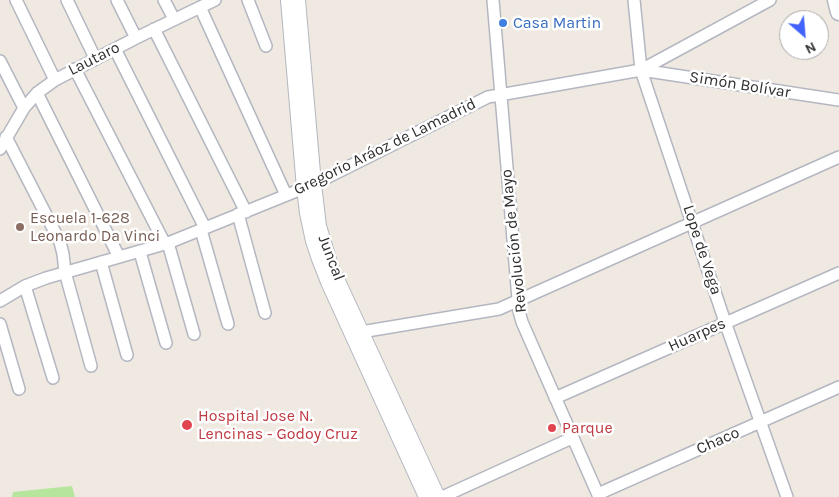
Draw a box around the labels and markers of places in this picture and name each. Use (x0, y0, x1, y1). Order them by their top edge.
place label: Casa Martin (513, 13, 601, 33)
marker: Casa Martin (497, 17, 509, 29)
place label: Escuela 1-628 Leonardo Da Vinci (30, 208, 160, 246)
marker: Escuela 1-628 Leonardo Da Vinci (14, 221, 26, 233)
place label: Hospital Jose N. Lencinas - Godoy Cruz (198, 406, 358, 444)
marker: Hospital Jose N. Lencinas - Godoy Cruz (180, 418, 194, 432)
place label: Parque (562, 418, 613, 438)
marker: Parque (546, 422, 558, 434)

